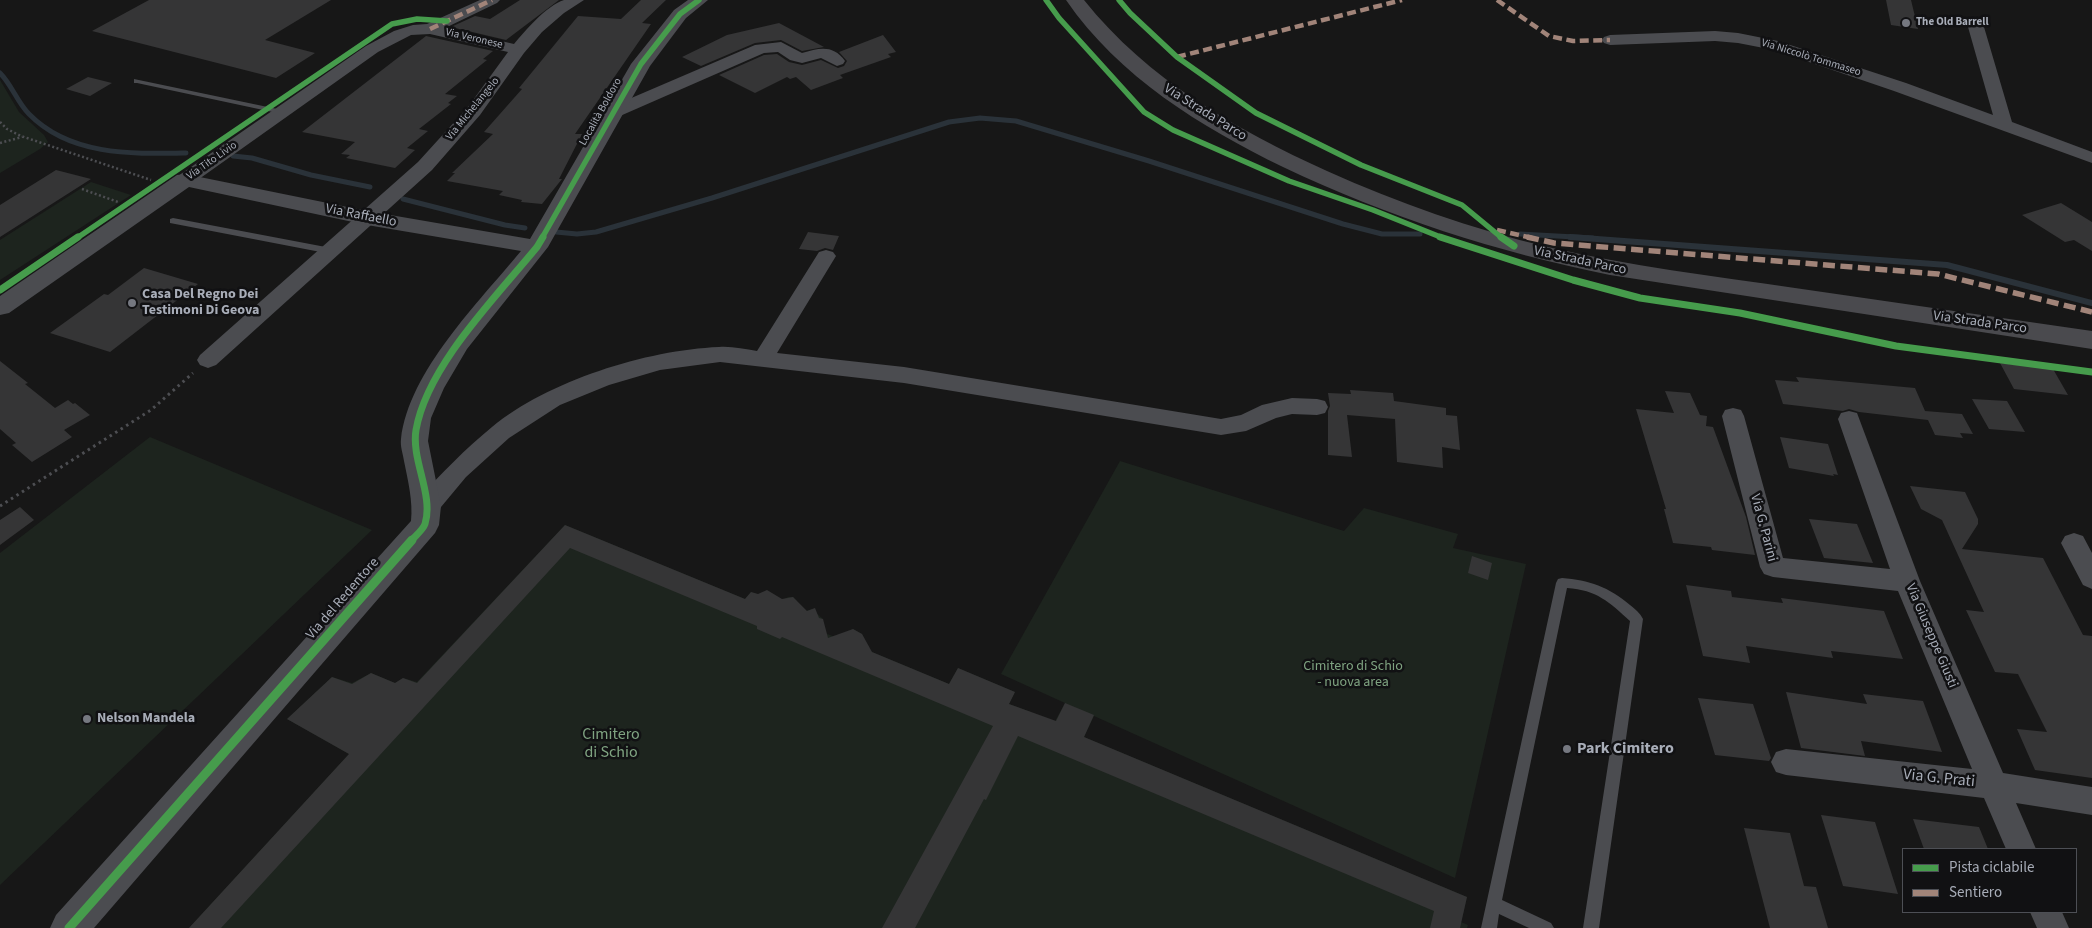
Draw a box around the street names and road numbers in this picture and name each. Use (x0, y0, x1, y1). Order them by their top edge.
street label: Via Veronese (444, 26, 504, 52)
street label: Via Niccolò Tommaseo (1760, 37, 1862, 79)
street label: Via Michelangelo (444, 75, 502, 143)
street label: Località Boldoro (577, 76, 625, 148)
street label: Via Strada Parco (1161, 81, 1249, 145)
street label: Via Tito Livio (184, 139, 240, 183)
street label: Via Raffaello (324, 201, 398, 231)
street label: Via Strada Parco (1532, 243, 1628, 279)
street label: Via Strada Parco (1932, 308, 2028, 338)
street label: Via G. Parini (1746, 492, 1780, 564)
street label: Via del Redentore (303, 555, 383, 643)
street label: Via Giuseppe Giusti (1901, 581, 1961, 691)
street label: Via G. Prati (1902, 766, 1976, 792)

